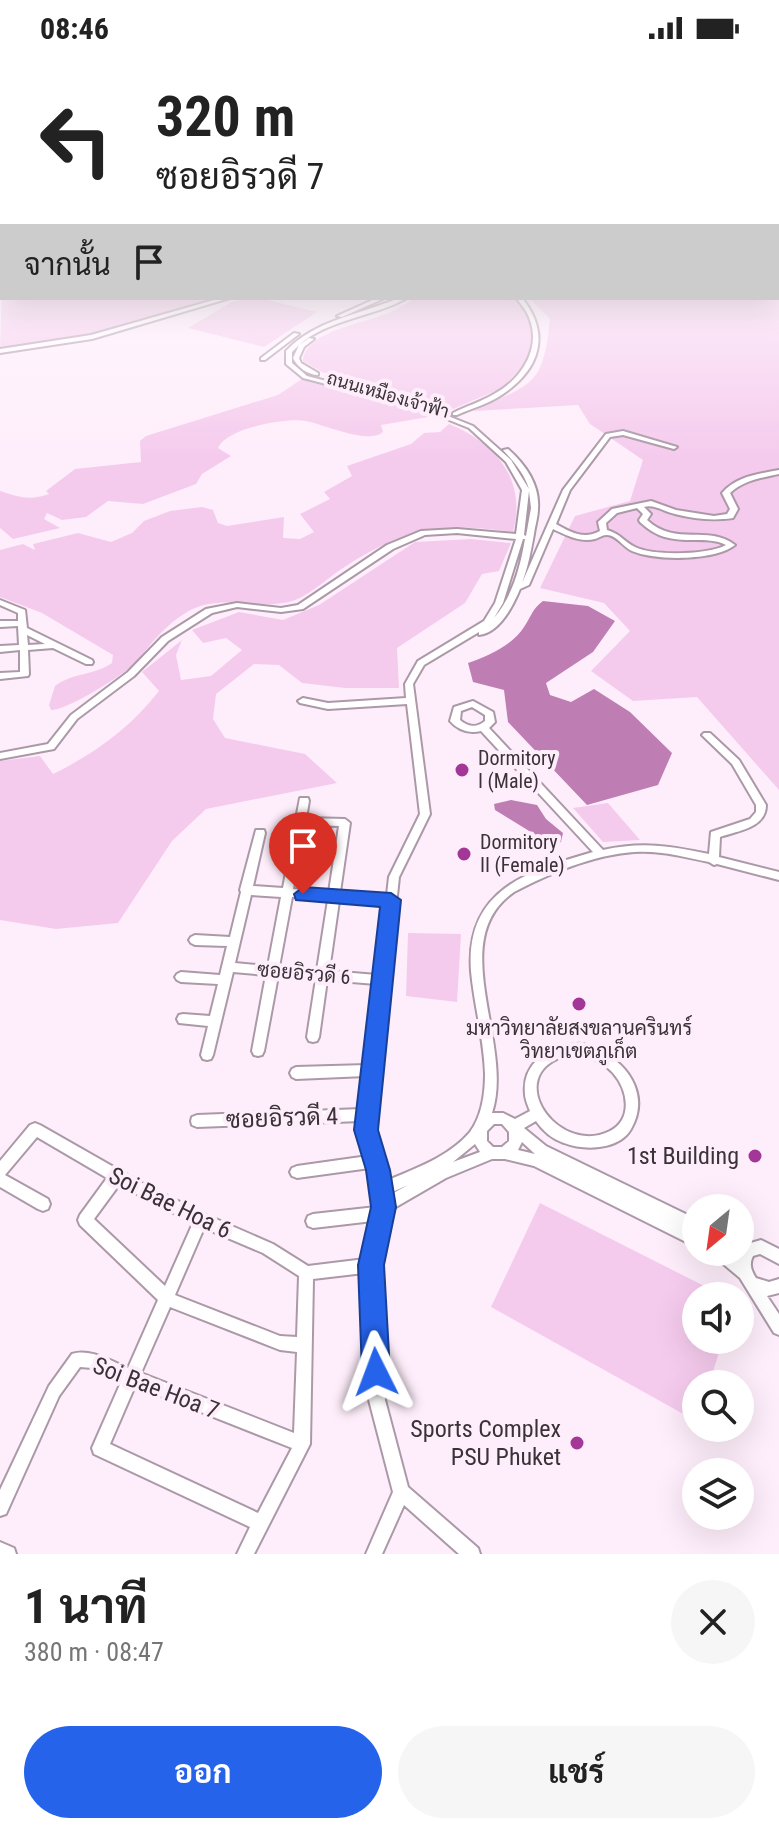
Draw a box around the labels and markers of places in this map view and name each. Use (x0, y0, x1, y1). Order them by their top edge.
place label: Dormitory I (Male) (478, 746, 556, 793)
marker: Dormitory I (Male) (453, 761, 471, 779)
pin (269, 812, 337, 894)
place label: Dormitory II (Female) (480, 830, 565, 877)
marker: Dormitory II (Female) (455, 845, 473, 863)
marker: มหาวิทยาลัยสงขลานครินทร์ วิทยาเขตภูเก็ต (570, 995, 588, 1013)
place label: มหาวิทยาลัยสงขลานครินทร์ วิทยาเขตภูเก็ต (466, 1014, 692, 1066)
place label: 1st Building (627, 1142, 739, 1170)
marker: 1st Building (746, 1147, 764, 1165)
place label: Sports Complex PSU Phuket (410, 1415, 561, 1471)
marker: Sports Complex PSU Phuket (568, 1434, 586, 1452)

